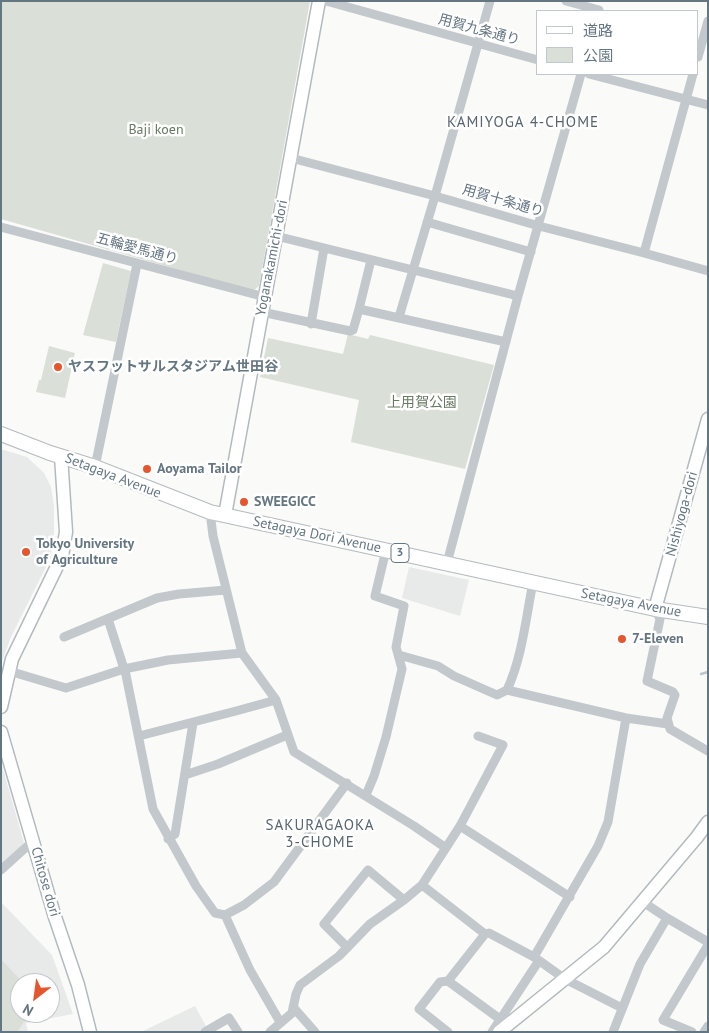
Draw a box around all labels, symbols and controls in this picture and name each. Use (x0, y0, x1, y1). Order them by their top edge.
legend (536, 10, 699, 75)
street label: 用賀九条通り (436, 11, 522, 49)
text: 道路 (583, 21, 613, 40)
text: 公園 (583, 46, 613, 65)
district label: KAMIYOGA 4-CHOME (445, 114, 601, 132)
park label: Baji koen (128, 122, 184, 138)
street label: 用賀十条通り (460, 181, 546, 221)
street label: Yoganakamichi-dori (252, 198, 292, 318)
street label: 五輪愛馬通り (94, 230, 180, 268)
place label: ヤスフットサルスタジアム世田谷 (68, 359, 278, 375)
marker: ヤスフットサルスタジアム世田谷 (52, 361, 64, 373)
park label: 上用賀公園 (387, 395, 457, 411)
street label: Setagaya Avenue (63, 450, 163, 502)
place label: Aoyama Tailor (157, 461, 242, 477)
marker: Aoyama Tailor (141, 463, 153, 475)
street label: Nishiyoga-dori (663, 470, 701, 558)
place label: SWEEGICC (254, 494, 316, 510)
marker: SWEEGICC (238, 496, 250, 508)
street label: Setagaya Dori Avenue (251, 513, 383, 557)
place label: Tokyo University of Agriculture (36, 536, 134, 568)
road number: 3 (391, 544, 409, 562)
marker: Tokyo University of Agriculture (20, 546, 32, 558)
street label: Setagaya Avenue (580, 585, 682, 621)
place label: 7-Eleven (632, 631, 684, 647)
marker: 7-Eleven (616, 633, 628, 645)
district label: SAKURAGAOKA 3-CHOME (264, 817, 376, 852)
street label: Chitose dori (27, 845, 63, 919)
north arrow (10, 973, 60, 1023)
text: N (20, 1000, 36, 1020)

